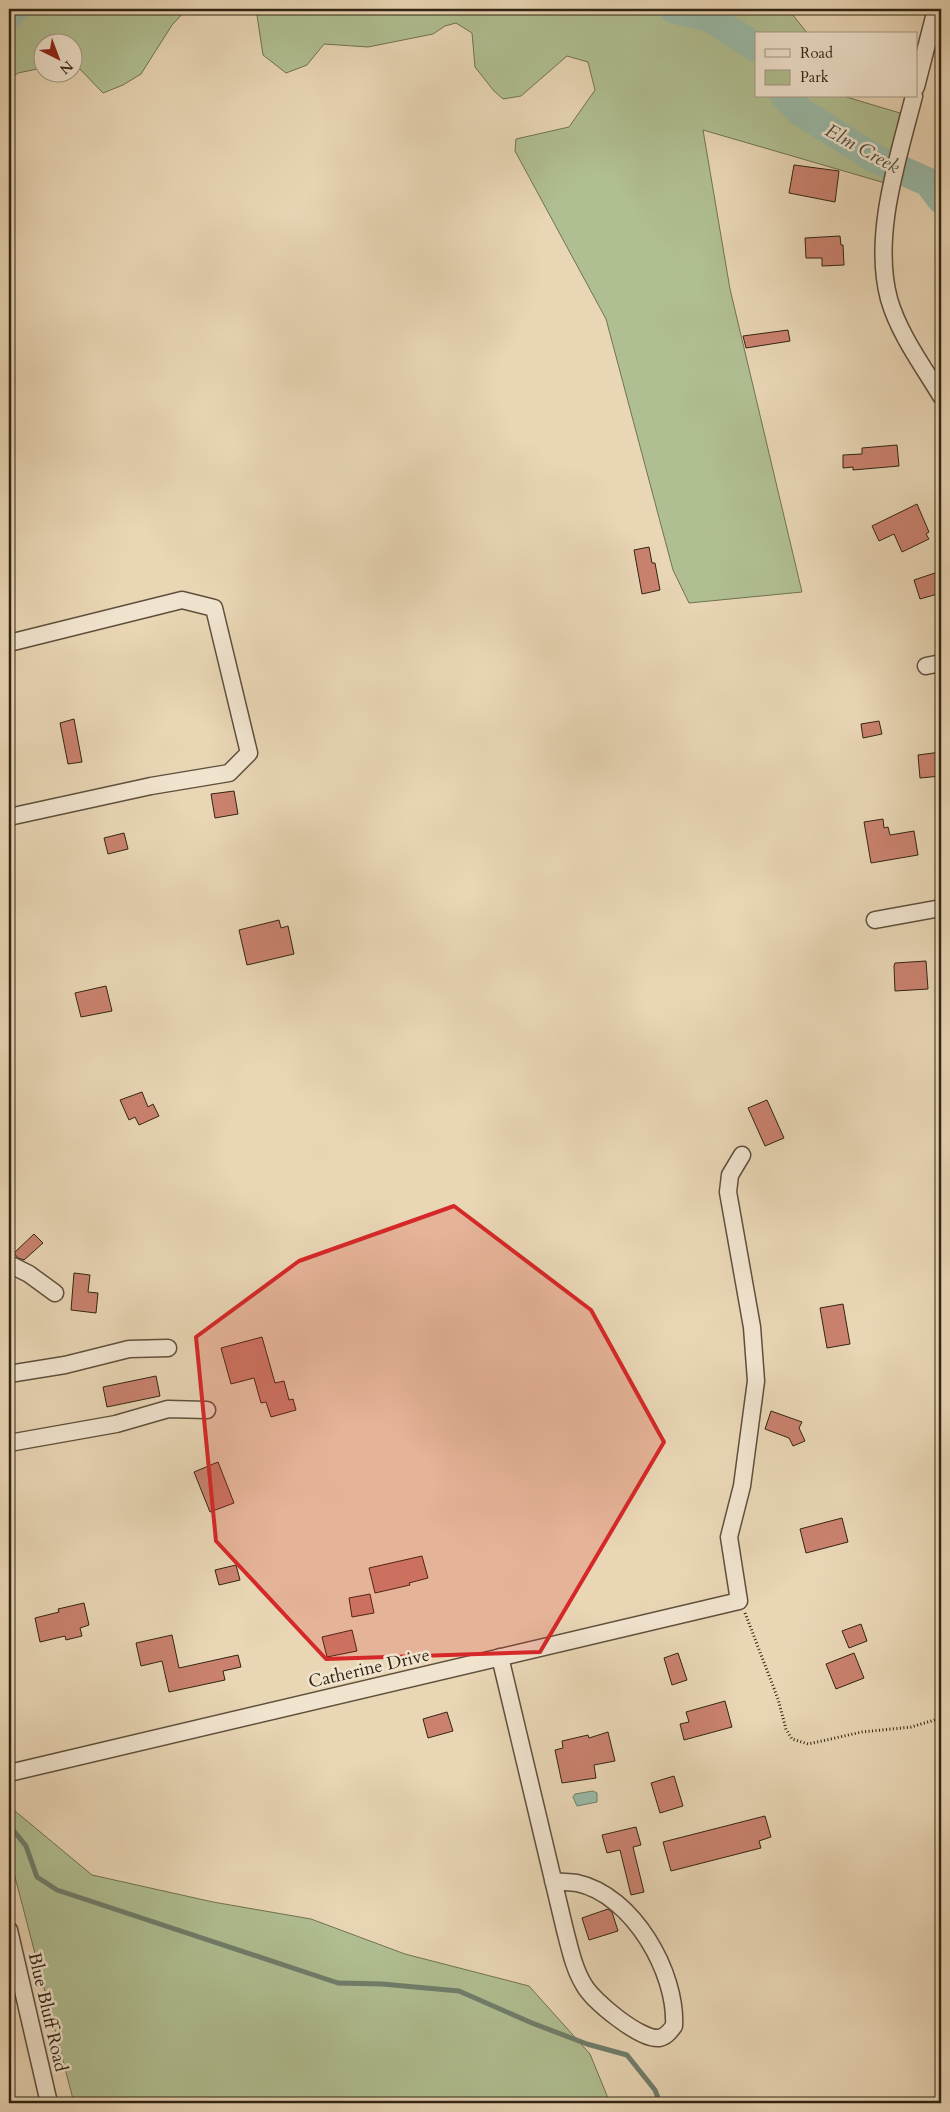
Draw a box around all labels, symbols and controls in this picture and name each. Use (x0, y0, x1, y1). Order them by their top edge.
north arrow (32, 32, 82, 82)
legend (755, 32, 918, 98)
text: Road (800, 43, 833, 63)
text: N (55, 56, 77, 78)
text: Park (800, 67, 829, 87)
water label: Elm Creek (821, 118, 905, 180)
street label: Catherine Drive (306, 1642, 432, 1695)
street label: Blue Bluff Road (22, 1950, 73, 2075)

